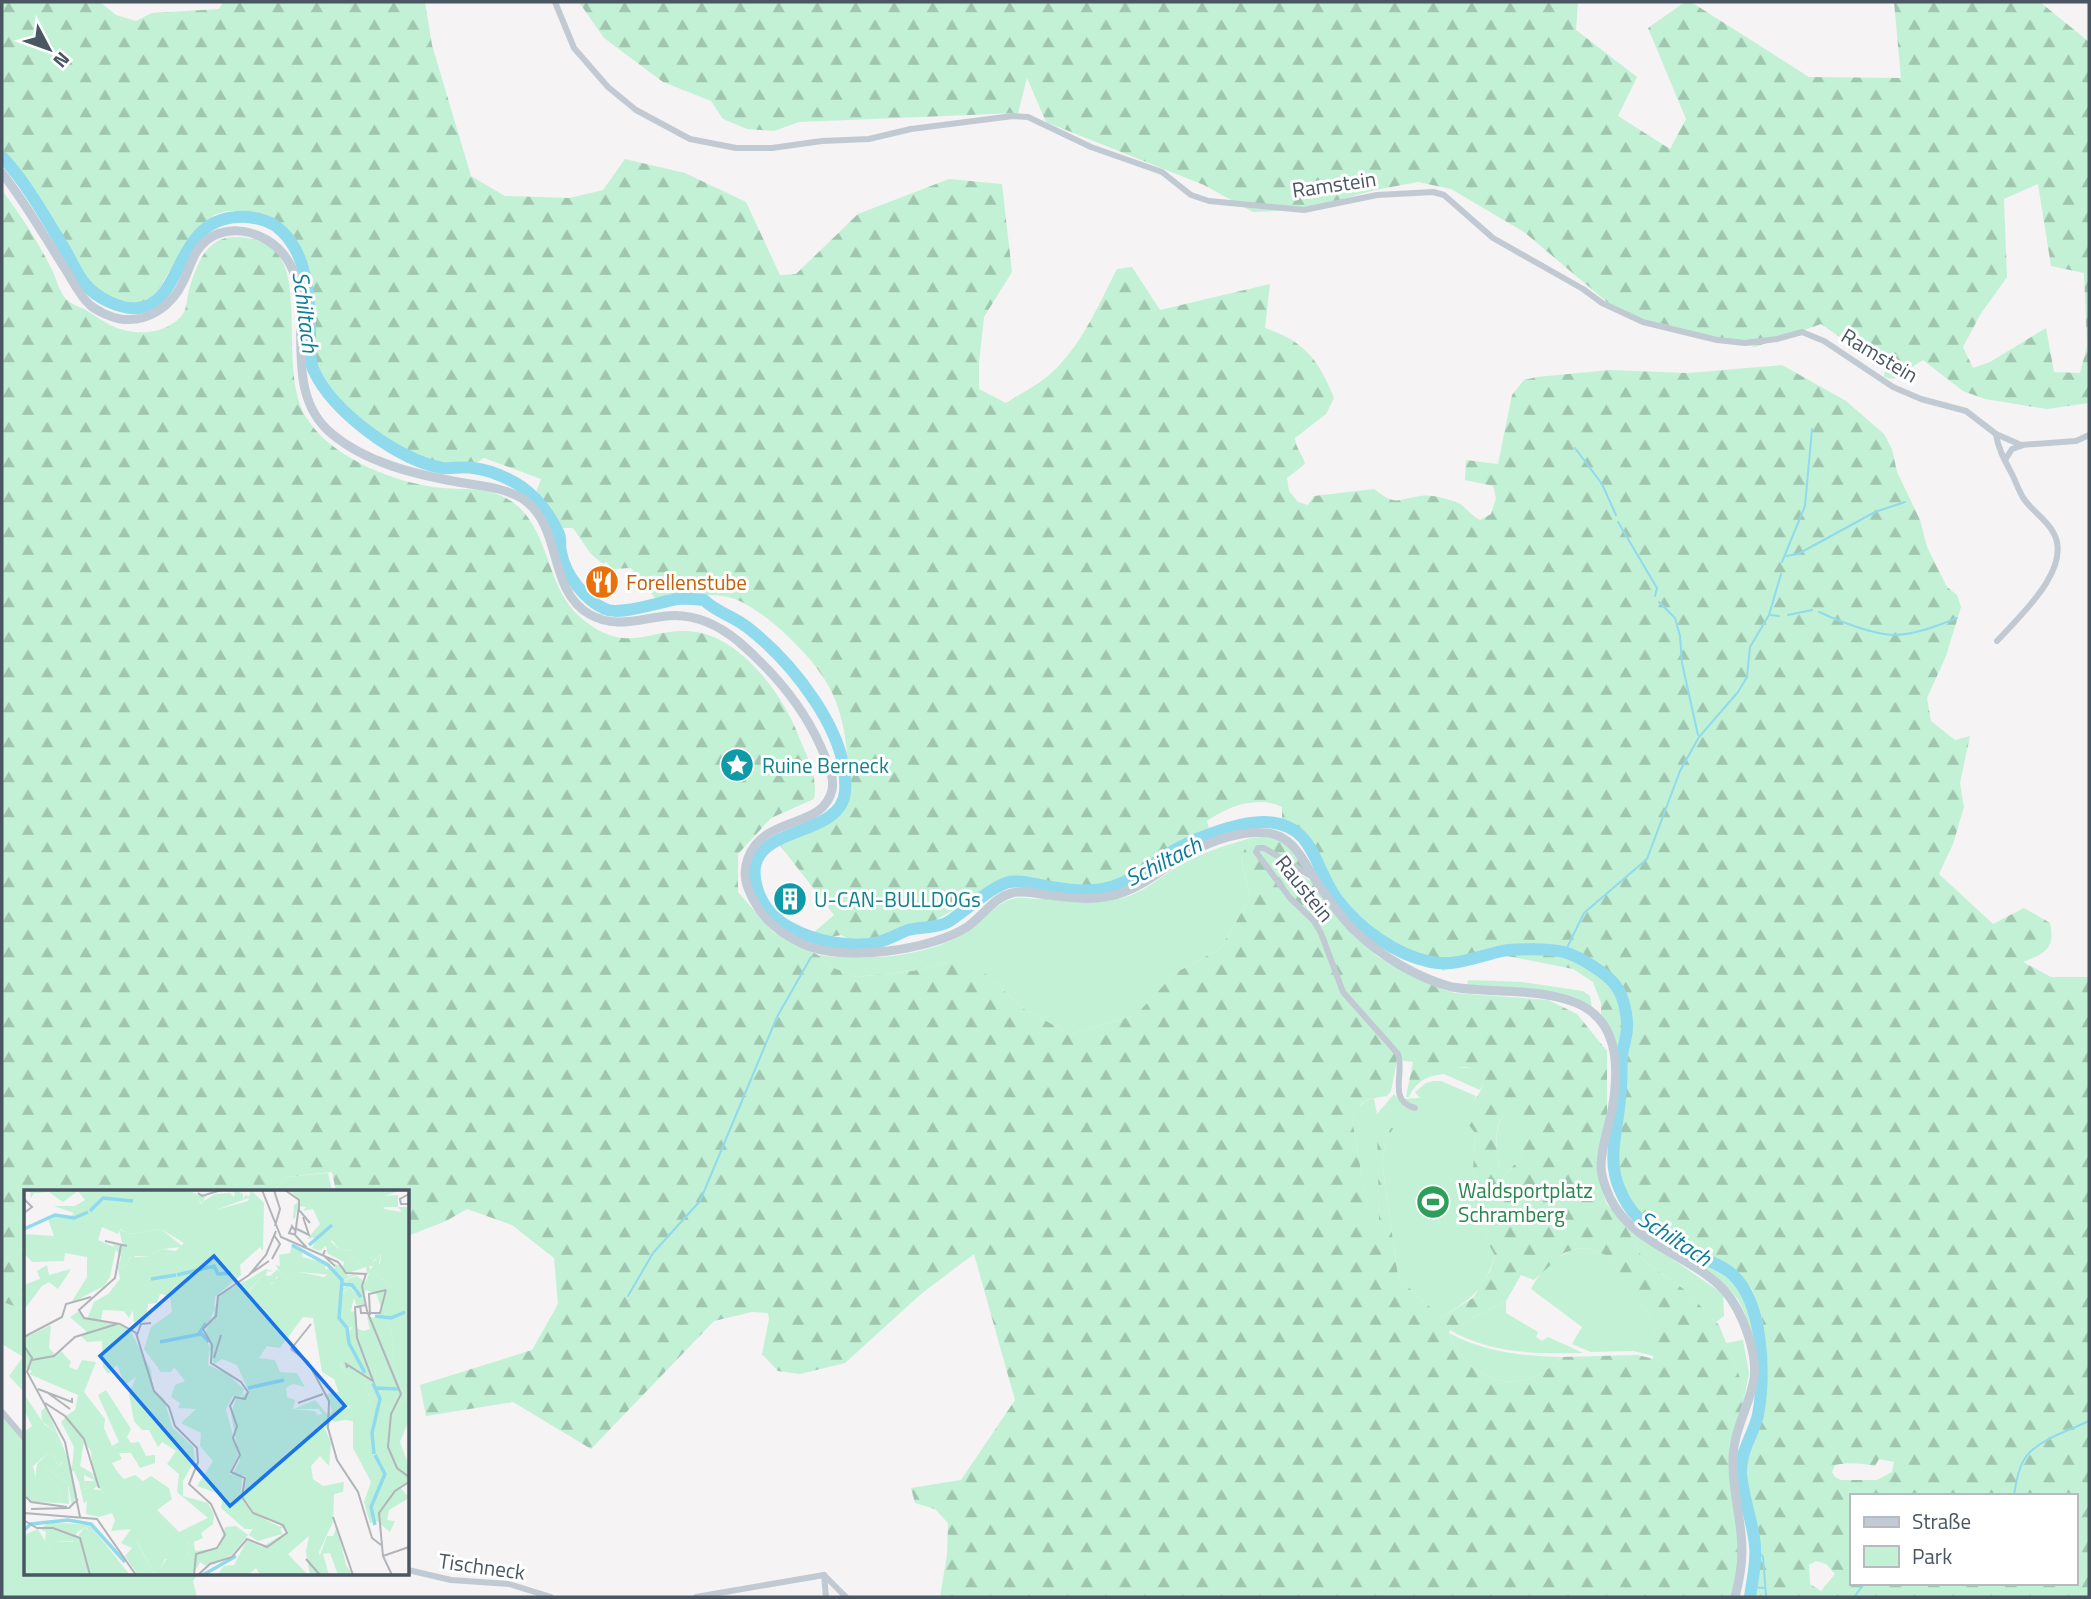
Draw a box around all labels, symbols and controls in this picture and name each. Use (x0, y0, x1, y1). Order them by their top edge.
north arrow (14, 14, 84, 84)
text: N (47, 46, 77, 75)
street label: Ramstein (1290, 162, 1378, 206)
water label: Schiltach (284, 269, 328, 355)
street label: Ramstein (1835, 319, 1925, 391)
restaurant icon: Forellenstube (583, 563, 621, 601)
place label: Forellenstube (626, 566, 747, 598)
place icon: Ruine Berneck (718, 746, 756, 784)
place label: Ruine Berneck (762, 749, 889, 781)
water label: Schiltach (1119, 827, 1208, 895)
street label: Raustein (1268, 848, 1342, 928)
building icon: U-CAN-BULLDOGs (771, 880, 809, 918)
place label: U-CAN-BULLDOGs (814, 883, 981, 915)
place label: Waldsportplatz Schramberg (1458, 1174, 1593, 1230)
sports icon: Waldsportplatz Schramberg (1414, 1183, 1452, 1221)
inset map (24, 1190, 410, 1574)
water label: Schiltach (1631, 1201, 1719, 1275)
legend (1850, 1494, 2077, 1585)
text: Straße (1912, 1505, 1971, 1537)
text: Park (1912, 1540, 1952, 1572)
street label: Tischneck (437, 1544, 527, 1588)

